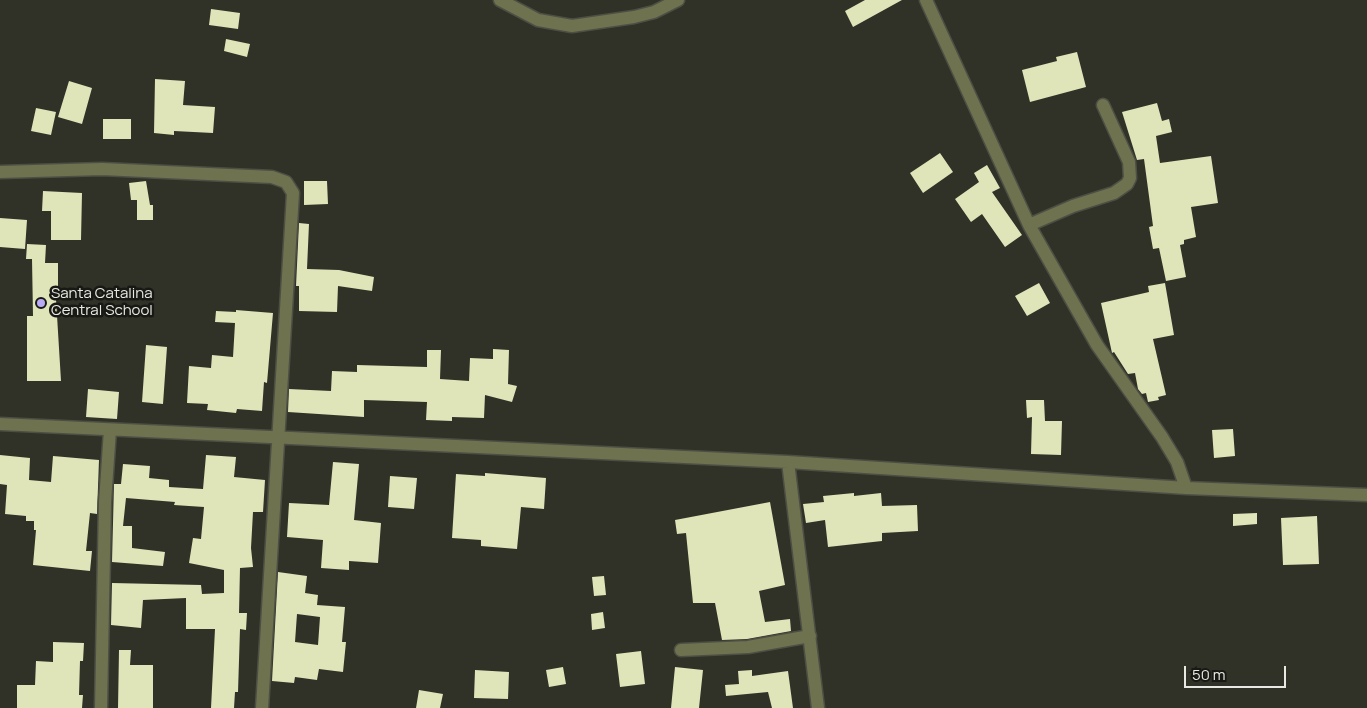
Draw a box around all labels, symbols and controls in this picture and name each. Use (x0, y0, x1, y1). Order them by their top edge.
place label: Santa Catalina Central School (51, 285, 153, 320)
marker: Santa Catalina Central School (35, 297, 47, 309)
scale bar (1187, 656, 1290, 688)
text: 50 m (1192, 664, 1226, 685)

